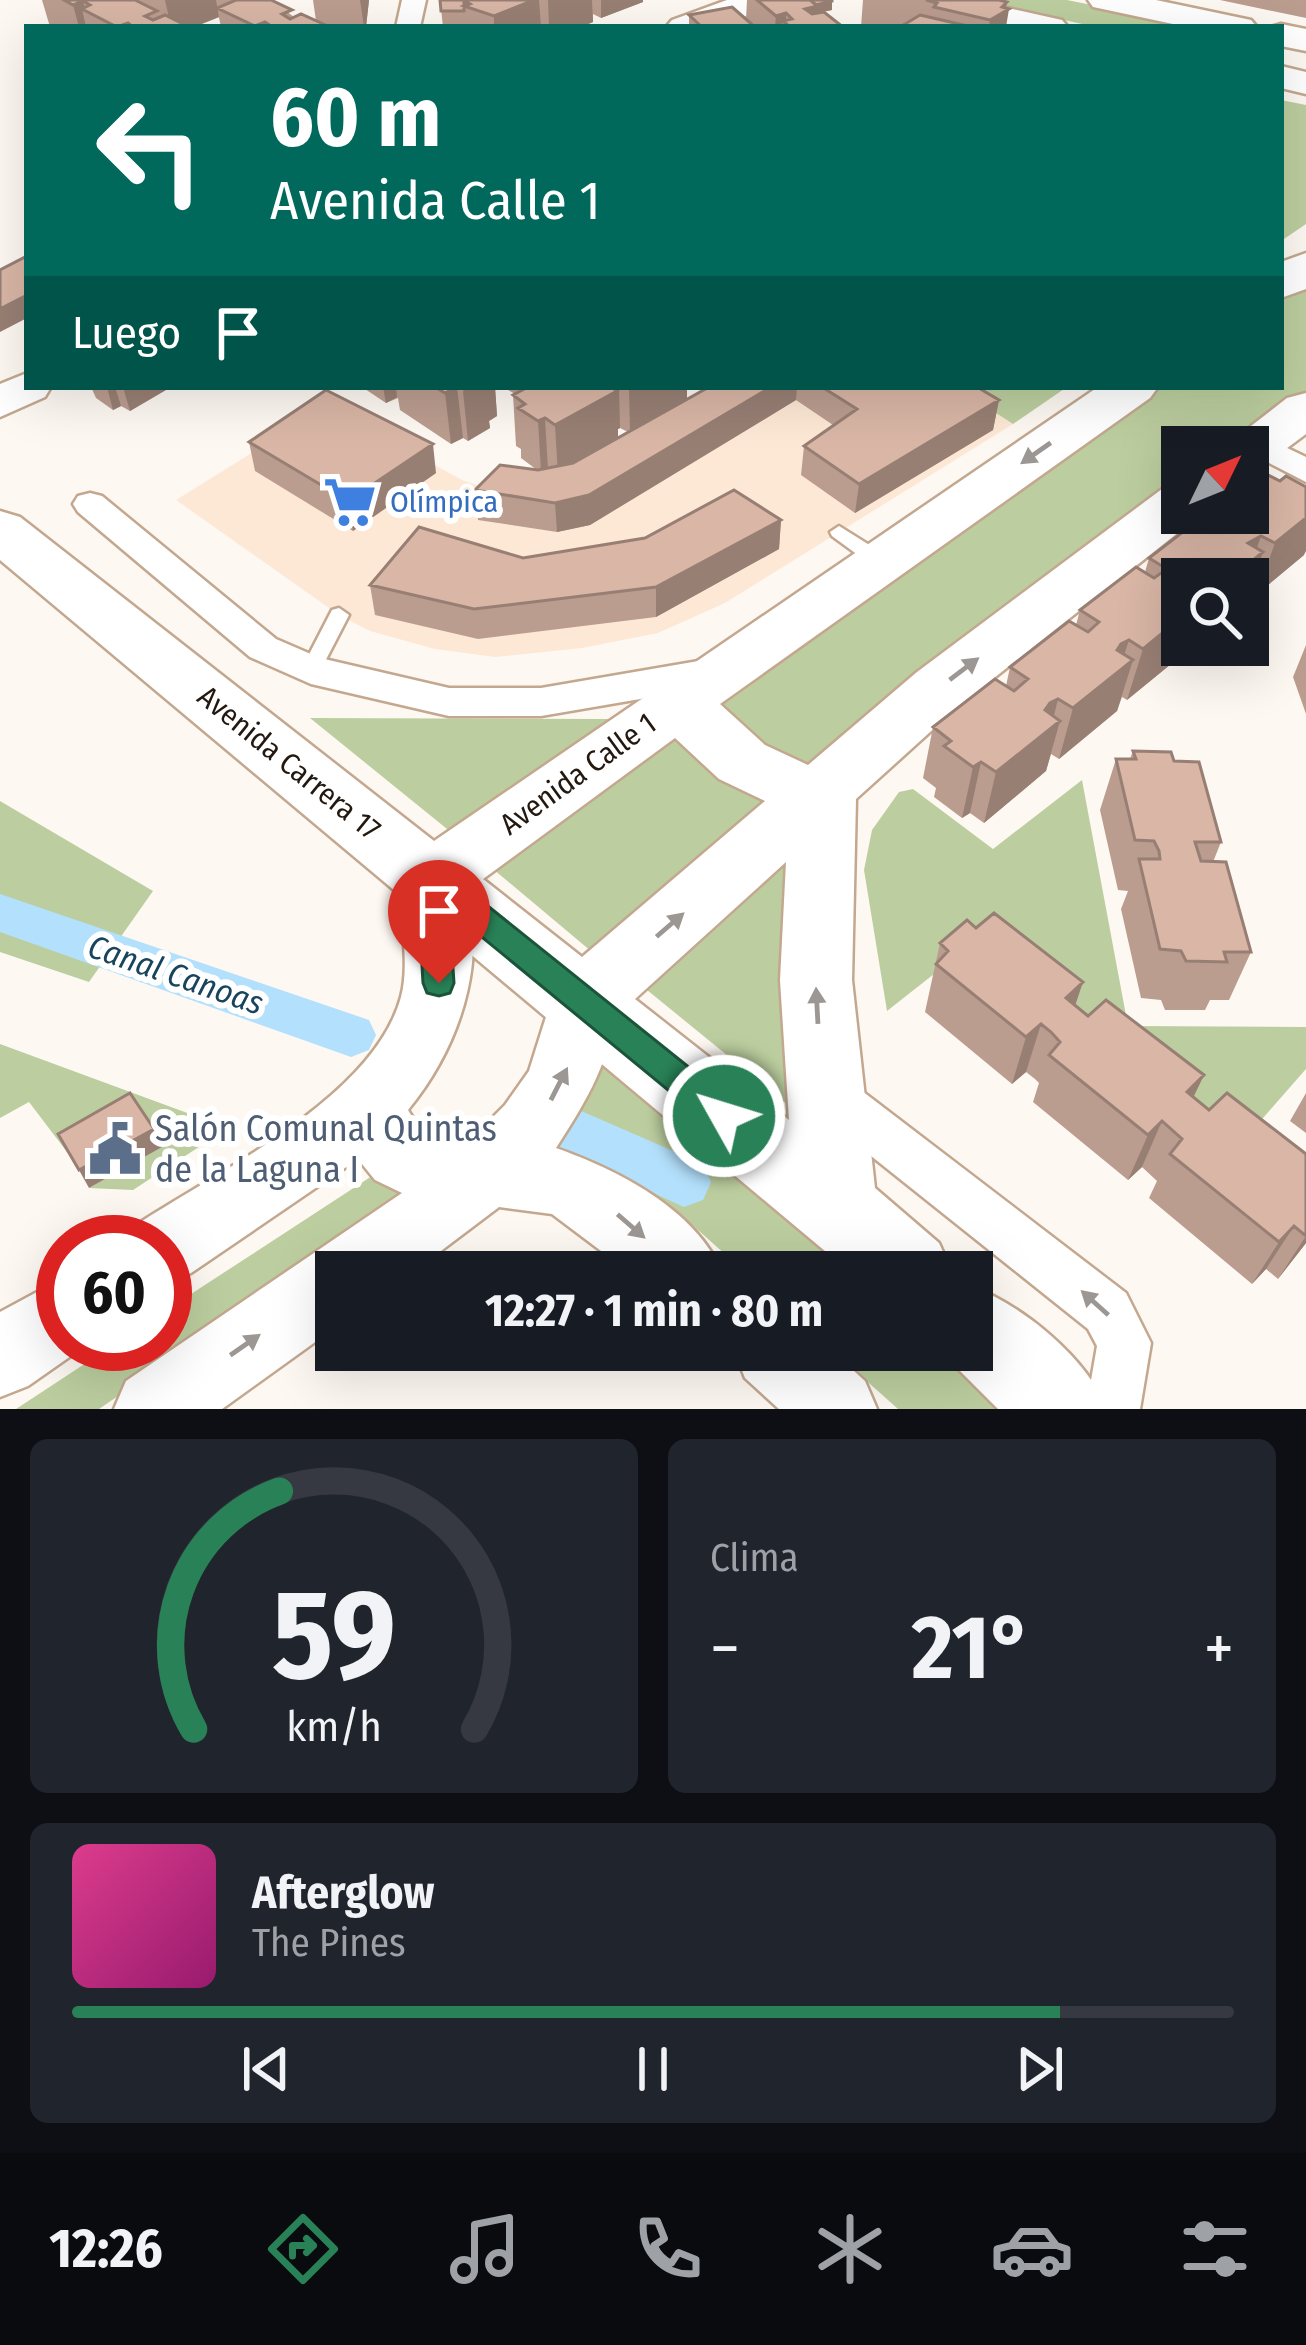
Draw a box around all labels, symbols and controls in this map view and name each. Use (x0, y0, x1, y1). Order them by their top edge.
text: 60 m (270, 67, 441, 168)
icon: left (72, 72, 228, 228)
text: Avenida Calle 1 (270, 169, 601, 233)
icon: arrive (205, 300, 271, 366)
text: Luego (72, 306, 181, 360)
north arrow (1161, 426, 1269, 534)
map controls (1161, 426, 1269, 666)
one-way arrow (1019, 441, 1052, 464)
supermarket icon: Olímpica (321, 473, 379, 531)
place label: Olímpica (390, 484, 498, 520)
button: search (1161, 558, 1269, 666)
one-way arrow (948, 657, 979, 682)
street label: Avenida Carrera 17 (190, 678, 388, 848)
street label: Avenida Calle 1 (493, 705, 663, 843)
pin (388, 860, 490, 983)
icon: arrive (406, 878, 472, 944)
one-way arrow (655, 913, 685, 939)
water label: Canal Canoas (83, 926, 269, 1024)
one-way arrow (807, 986, 826, 1024)
position arrow (661, 1053, 787, 1179)
one-way arrow (549, 1066, 569, 1101)
place label: Salón Comunal Quintas de la Laguna I (155, 1107, 497, 1192)
public building icon: Salón Comunal Quintas de la Laguna I (86, 1120, 144, 1178)
one-way arrow (616, 1212, 645, 1239)
speed limit sign: 60 (36, 1215, 192, 1371)
text: 12:27 · 1 min · 80 m (485, 1284, 823, 1338)
one-way arrow (1080, 1290, 1109, 1317)
one-way arrow (229, 1334, 261, 1357)
text: Clima (710, 1535, 799, 1581)
text: 59 (272, 1561, 396, 1711)
text: 21° (912, 1594, 1032, 1702)
text: − (710, 1609, 740, 1688)
text: + (1204, 1609, 1234, 1688)
text: km/h (286, 1701, 382, 1752)
text: Afterglow (252, 1866, 434, 1920)
text: The Pines (252, 1920, 406, 1966)
icon: previous (233, 2036, 299, 2102)
icon: pause (620, 2036, 686, 2102)
icon: next (1007, 2036, 1073, 2102)
icon: directions (261, 2207, 345, 2291)
icon: music (443, 2207, 527, 2291)
icon: phone (626, 2207, 710, 2291)
icon: climate (808, 2207, 892, 2291)
icon: car (990, 2207, 1074, 2291)
icon: filters (1173, 2207, 1257, 2291)
text: 12:26 (49, 2217, 163, 2281)

